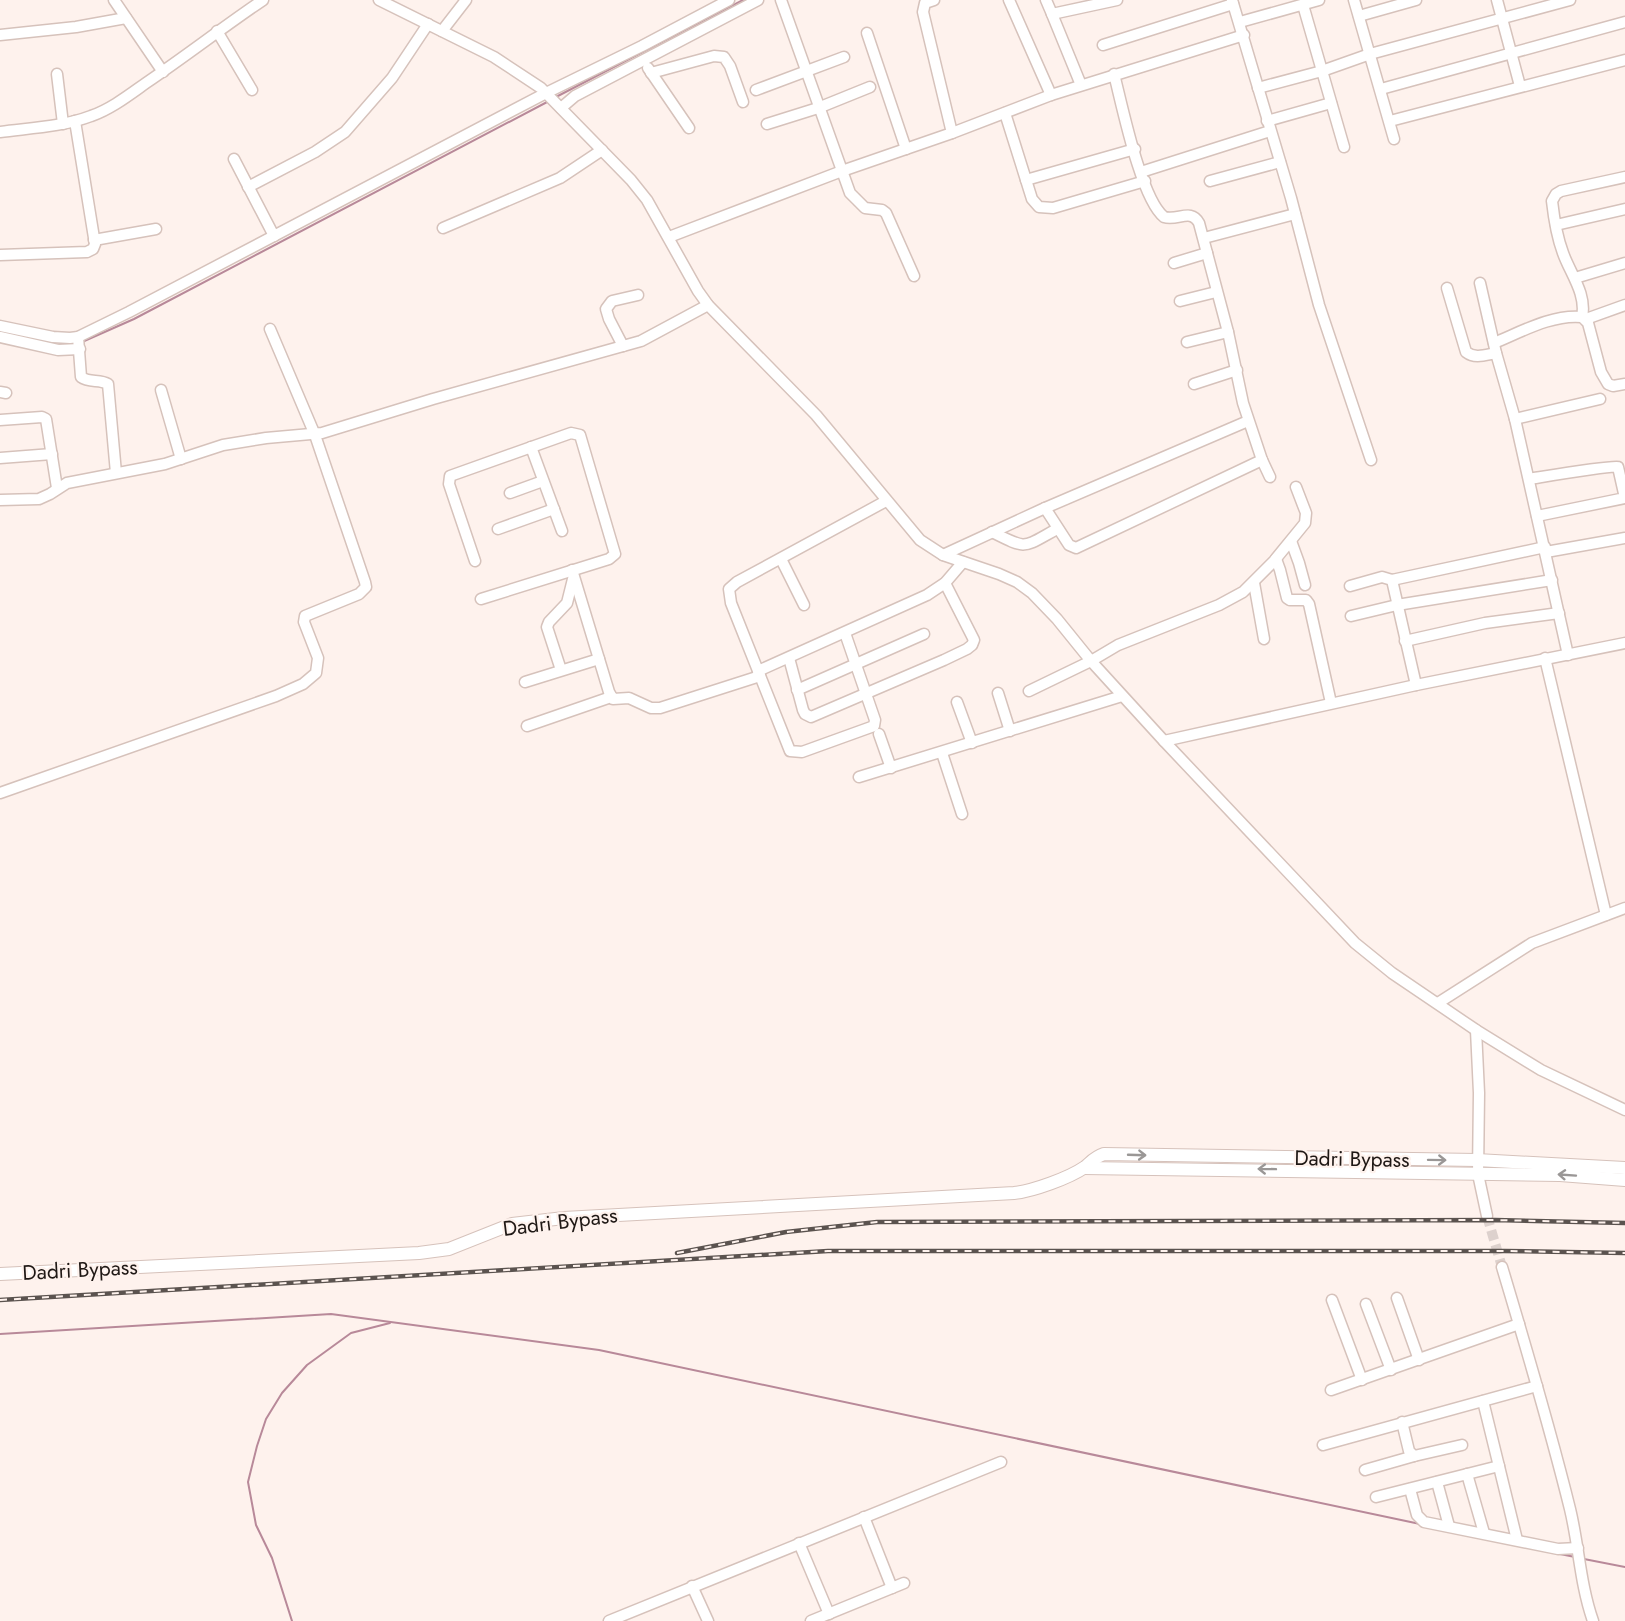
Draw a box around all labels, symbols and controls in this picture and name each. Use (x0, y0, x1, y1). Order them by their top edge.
street label: Dadri Bypass (1294, 1143, 1410, 1175)
one-way arrow (1127, 1149, 1147, 1160)
one-way arrow (1427, 1154, 1447, 1166)
one-way arrow (1257, 1164, 1277, 1175)
one-way arrow (1557, 1170, 1577, 1181)
street label: Dadri Bypass (501, 1200, 619, 1244)
street label: Dadri Bypass (22, 1252, 138, 1288)

